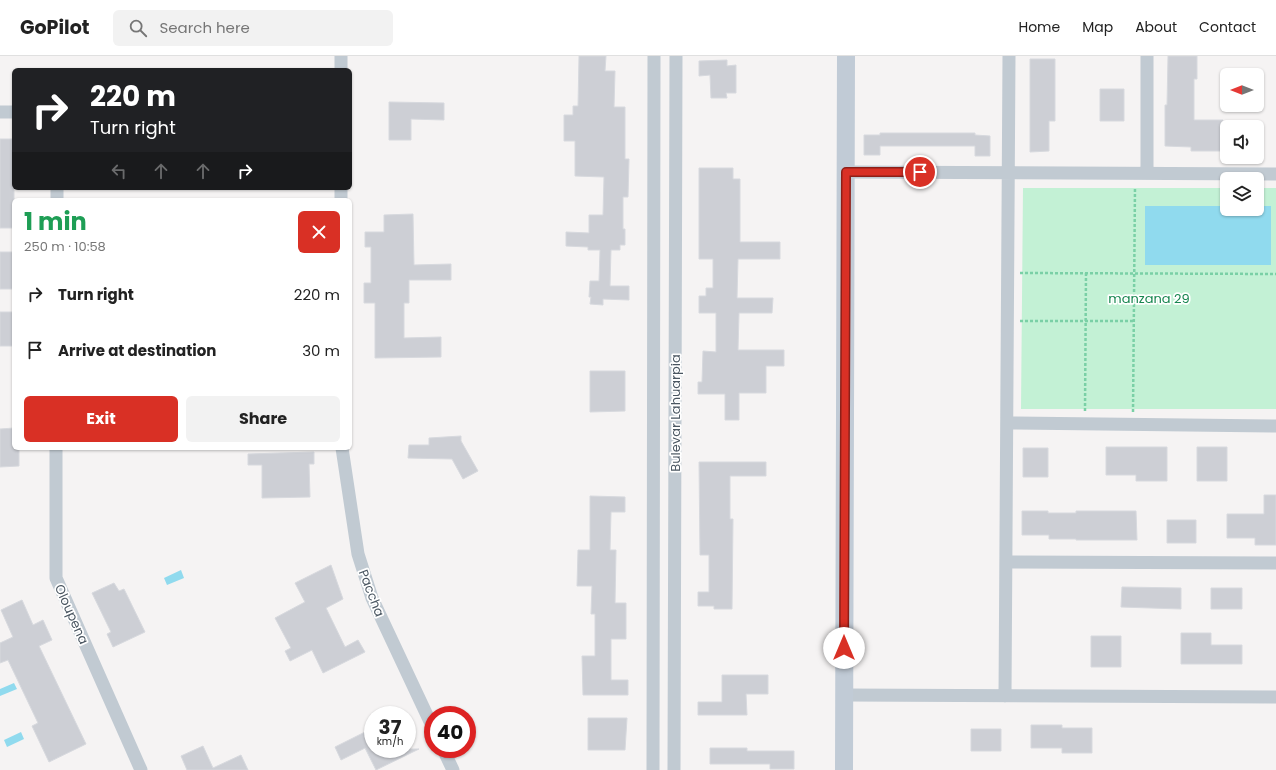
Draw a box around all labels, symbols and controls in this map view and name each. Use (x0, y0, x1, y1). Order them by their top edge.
search box (113, 10, 393, 46)
text: GoPilot (20, 14, 89, 41)
icon: search (127, 17, 149, 39)
text: Search here (159, 17, 250, 38)
text: Home (1018, 17, 1060, 37)
text: Map (1082, 17, 1113, 37)
text: About (1135, 17, 1177, 37)
text: Contact (1199, 17, 1256, 37)
north arrow (1220, 68, 1264, 112)
map controls (1220, 68, 1264, 216)
text: 220 m (90, 77, 176, 116)
icon: right (24, 84, 76, 136)
text: Turn right (90, 115, 176, 140)
button: sound (1220, 120, 1264, 164)
pin (903, 155, 937, 189)
icon: left (108, 160, 130, 182)
icon: ahead (150, 160, 172, 182)
icon: ahead (192, 160, 214, 182)
icon: right (234, 160, 256, 182)
icon: arrive (909, 161, 931, 183)
button: layers (1220, 172, 1264, 216)
text: 1 min (24, 205, 87, 238)
button: close (298, 211, 340, 253)
text: 250 m · 10:58 (24, 237, 106, 256)
icon: right (24, 283, 46, 305)
text: Turn right (58, 284, 134, 305)
text: 220 m (294, 284, 340, 305)
park label: manzana 29 (1108, 289, 1190, 308)
icon: arrive (24, 339, 46, 361)
text: Arrive at destination (58, 340, 216, 361)
text: 30 m (302, 340, 340, 361)
street label: Bulevar Lahuarpia (666, 354, 685, 472)
button: Exit (24, 396, 178, 442)
button: Share (186, 396, 340, 442)
street label: Paccha (354, 567, 389, 620)
street label: Oloupena (50, 581, 93, 647)
position arrow (823, 627, 865, 669)
speed limit sign: 40 (424, 706, 476, 758)
text: 37 (379, 713, 401, 741)
text: km/h (377, 734, 403, 749)

